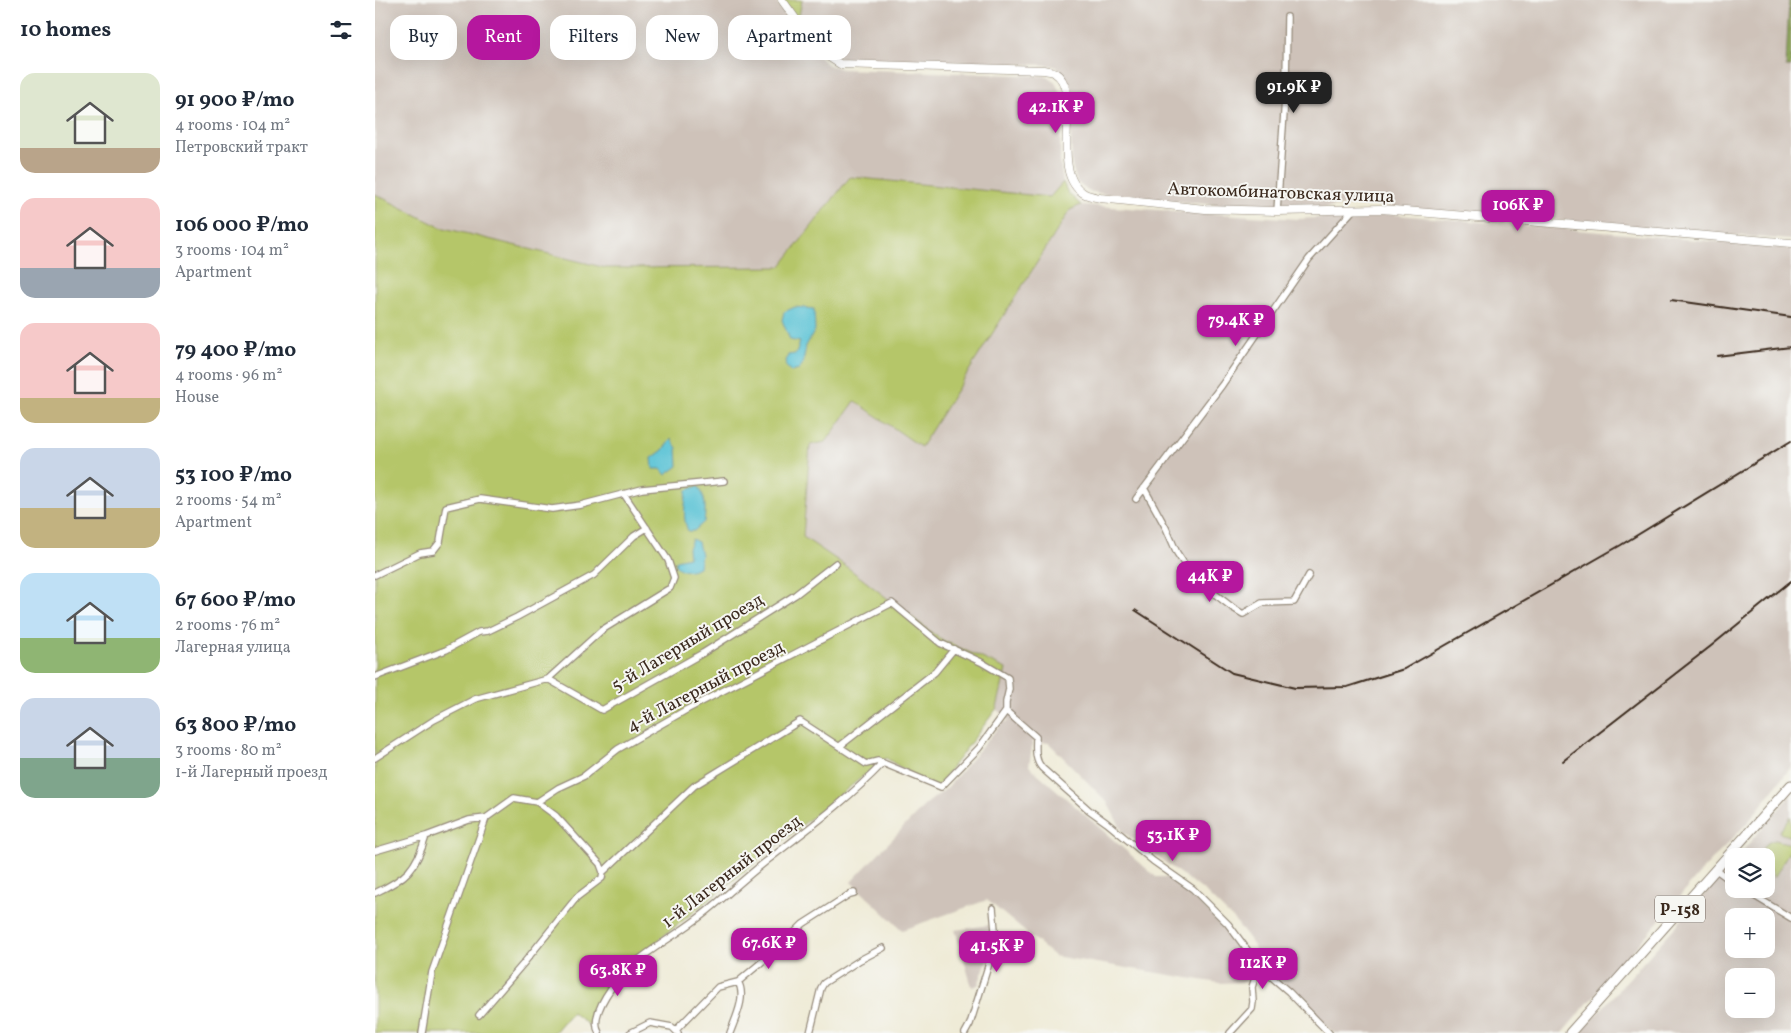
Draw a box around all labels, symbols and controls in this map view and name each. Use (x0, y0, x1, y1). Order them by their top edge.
chip: Buy (390, 15, 457, 60)
chip: Rent (467, 15, 540, 60)
chip: Filters (550, 15, 636, 60)
chip: New (646, 15, 718, 60)
chip: Apartment (728, 15, 851, 60)
text: 10 homes (20, 16, 111, 45)
icon: filters (327, 16, 355, 44)
pin: 91.9K ₽ (1248, 72, 1340, 114)
text: 91.9K ₽ (1267, 77, 1321, 99)
text: 91 900 ₽/mo (175, 86, 295, 115)
pin: 42.1K ₽ (1010, 92, 1102, 134)
icon: home (60, 93, 120, 153)
text: 42.1K ₽ (1029, 97, 1083, 119)
text: 4 rooms · 104 m² (175, 115, 290, 137)
text: Петровский тракт (175, 137, 308, 159)
street label: Автокомбинатовская улица (1167, 177, 1395, 210)
pin: 106K ₽ (1477, 190, 1559, 232)
text: 106K ₽ (1493, 195, 1543, 217)
text: 106 000 ₽/mo (175, 211, 309, 240)
icon: home (60, 218, 120, 278)
text: 3 rooms · 104 m² (175, 240, 289, 262)
text: Apartment (175, 262, 252, 284)
pin: 79.4K ₽ (1190, 304, 1282, 347)
text: 79.4K ₽ (1208, 310, 1264, 332)
text: 79 400 ₽/mo (175, 336, 296, 365)
icon: home (60, 343, 120, 403)
text: 4 rooms · 96 m² (175, 365, 282, 387)
text: House (175, 387, 219, 409)
text: 53 100 ₽/mo (175, 461, 292, 490)
icon: home (60, 468, 120, 528)
text: 2 rooms · 54 m² (175, 490, 282, 512)
text: Apartment (175, 512, 252, 534)
pin: 44K ₽ (1175, 560, 1245, 603)
text: 44K ₽ (1187, 566, 1233, 588)
text: 67 600 ₽/mo (175, 586, 296, 615)
street label: 5-й Лагерный проезд (607, 588, 769, 699)
icon: home (60, 593, 120, 653)
text: 2 rooms · 76 m² (175, 615, 280, 637)
street label: 4-й Лагерный проезд (623, 635, 789, 739)
text: Лагерная улица (175, 637, 291, 659)
text: 63 800 ₽/mo (175, 711, 296, 740)
icon: home (60, 718, 120, 778)
text: 3 rooms · 80 m² (175, 740, 282, 762)
text: 1-й Лагерный проезд (175, 762, 327, 784)
street label: 1-й Лагерный проезд (657, 810, 807, 935)
pin: 53.1K ₽ (1127, 820, 1219, 862)
text: 53.1K ₽ (1147, 825, 1199, 847)
map controls (1725, 848, 1775, 1018)
button: layers (1725, 848, 1775, 898)
road number: Р-158 (1655, 896, 1705, 922)
button: + (1725, 908, 1775, 958)
pin: 67.6K ₽ (723, 928, 815, 970)
pin: 41.5K ₽ (951, 930, 1043, 973)
text: 67.6K ₽ (742, 933, 796, 955)
text: 41.5K ₽ (970, 936, 1024, 958)
pin: 112K ₽ (1222, 948, 1304, 990)
text: 112K ₽ (1240, 953, 1286, 975)
pin: 63.8K ₽ (572, 954, 664, 997)
text: 63.8K ₽ (590, 960, 646, 982)
button: − (1725, 968, 1775, 1018)

